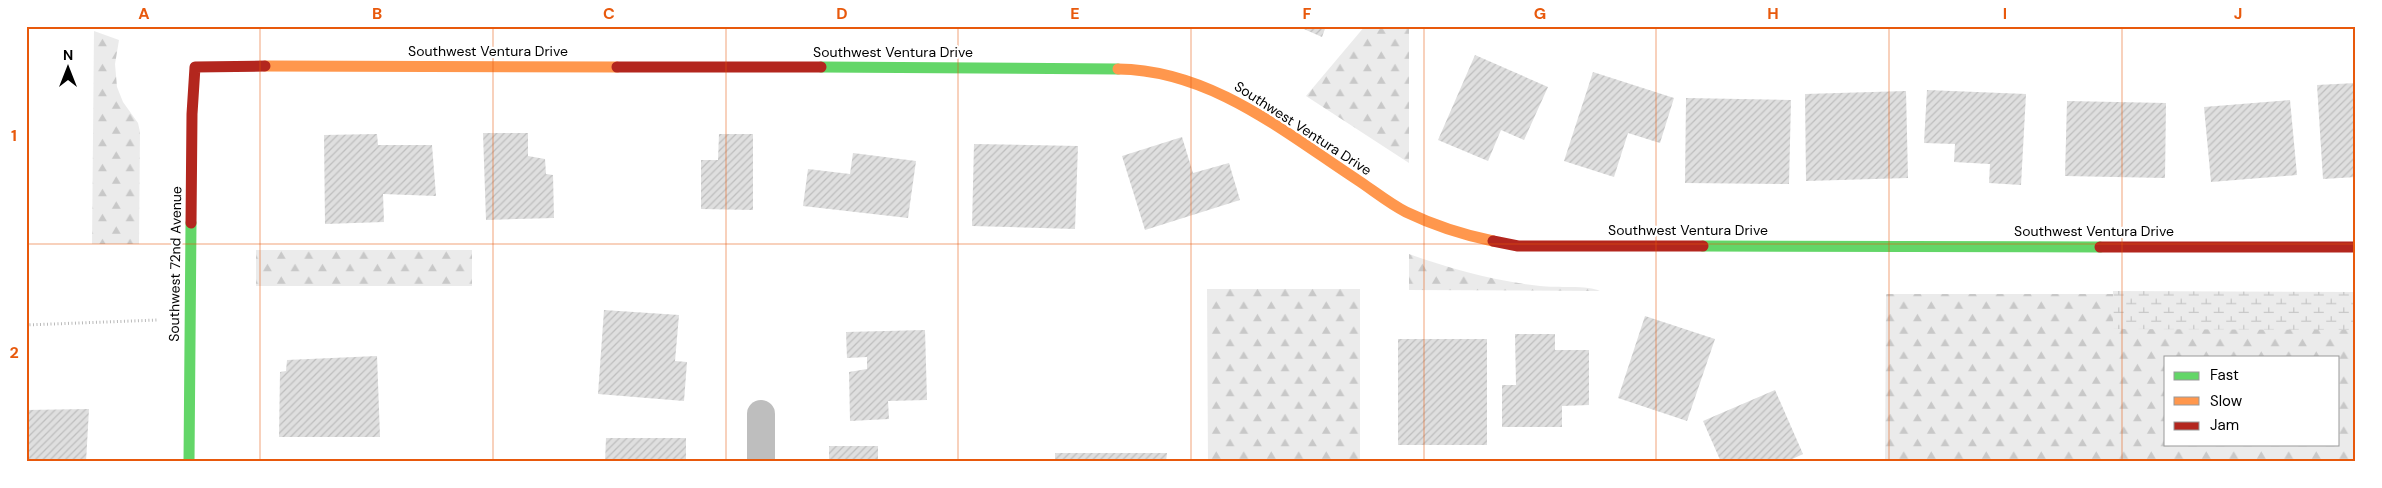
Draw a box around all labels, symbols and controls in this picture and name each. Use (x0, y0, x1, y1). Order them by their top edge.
text: A (138, 3, 150, 24)
text: B (372, 3, 382, 24)
text: C (603, 3, 615, 24)
text: D (836, 3, 848, 24)
text: E (1070, 3, 1080, 24)
text: F (1303, 3, 1312, 24)
text: G (1534, 3, 1546, 24)
text: H (1767, 3, 1779, 24)
text: I (2003, 3, 2007, 24)
text: J (2234, 3, 2242, 24)
north arrow (42, 42, 92, 92)
street label: Southwest Ventura Drive (408, 42, 568, 60)
street label: Southwest Ventura Drive (813, 43, 973, 61)
text: N (63, 46, 73, 64)
street label: Southwest Ventura Drive (1231, 77, 1375, 179)
text: 1 (11, 125, 17, 146)
street label: Southwest 72nd Avenue (165, 186, 185, 342)
street label: Southwest Ventura Drive (1608, 221, 1768, 239)
street label: Southwest Ventura Drive (2014, 222, 2174, 240)
text: 2 (9, 342, 19, 363)
legend (2164, 356, 2340, 446)
text: Fast (2210, 365, 2239, 385)
text: Slow (2210, 391, 2243, 411)
text: Jam (2210, 415, 2239, 435)

